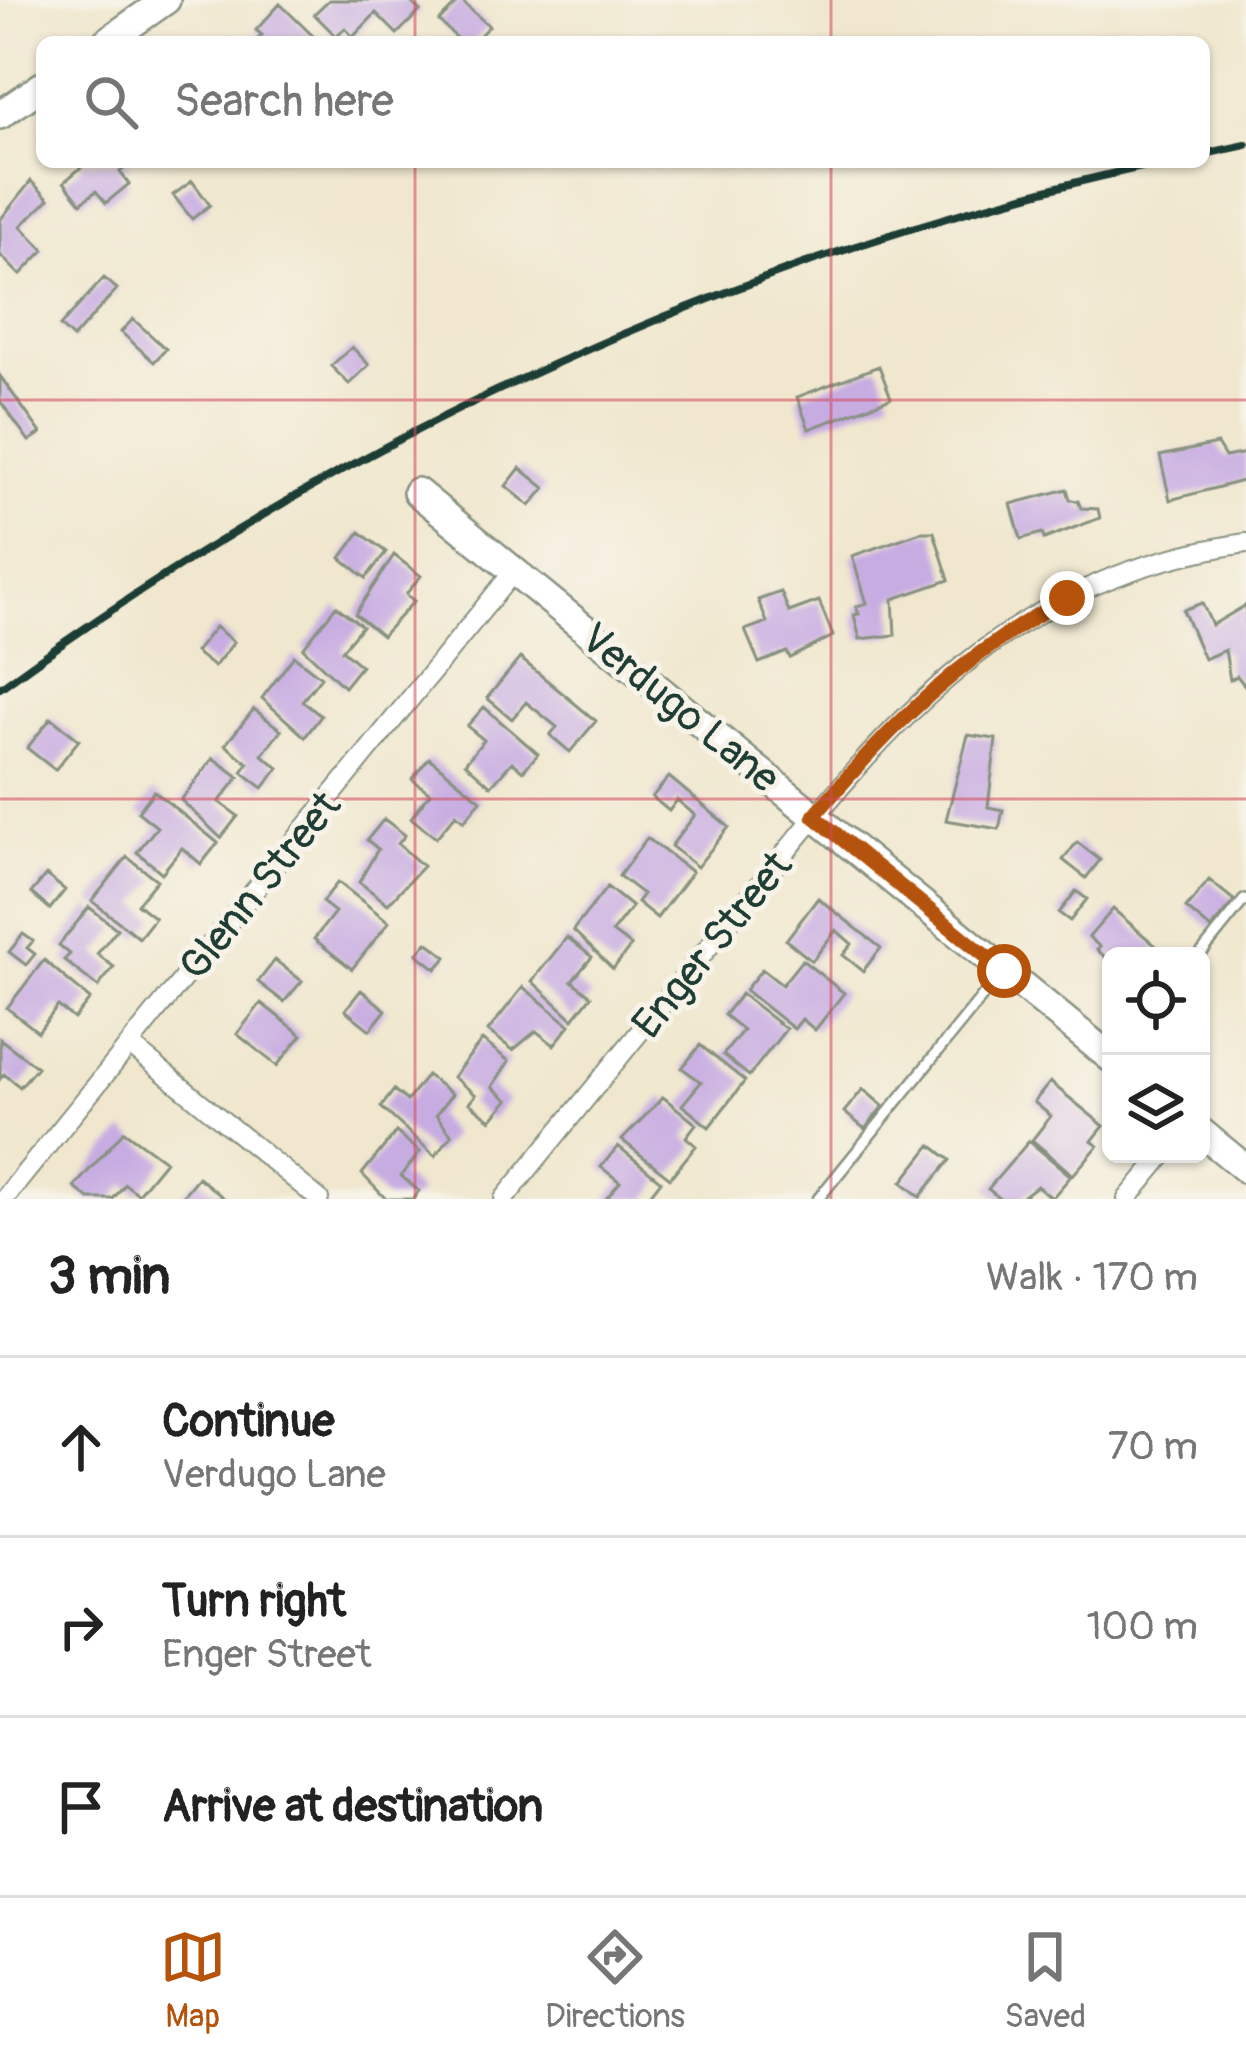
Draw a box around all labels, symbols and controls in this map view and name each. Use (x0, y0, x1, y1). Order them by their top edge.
search box (36, 36, 1210, 168)
icon: search (78, 69, 144, 135)
text: Search here (174, 74, 394, 130)
route end (1040, 571, 1094, 625)
street label: Verdugo Lane (570, 613, 790, 805)
street label: Glenn Street (169, 781, 352, 991)
street label: Enger Street (621, 841, 804, 1049)
route start (977, 944, 1031, 998)
map controls (1102, 947, 1210, 1163)
button: locate (1102, 947, 1210, 1055)
button: layers (1102, 1055, 1210, 1163)
text: 3 min (48, 1245, 170, 1309)
text: Walk · 170 m (986, 1253, 1198, 1302)
text: Continue (162, 1394, 335, 1450)
icon: ahead (48, 1414, 114, 1480)
text: 70 m (1108, 1422, 1198, 1471)
text: Verdugo Lane (162, 1450, 386, 1499)
text: Turn right (162, 1574, 346, 1630)
icon: right (48, 1594, 114, 1660)
text: 100 m (1086, 1602, 1198, 1651)
text: Enger Street (162, 1630, 371, 1679)
icon: arrive (48, 1774, 114, 1840)
text: Arrive at destination (162, 1779, 543, 1835)
tab: Map (160, 1924, 226, 2037)
tab: Directions (545, 1924, 685, 2037)
tab: Saved (1004, 1924, 1086, 2037)

